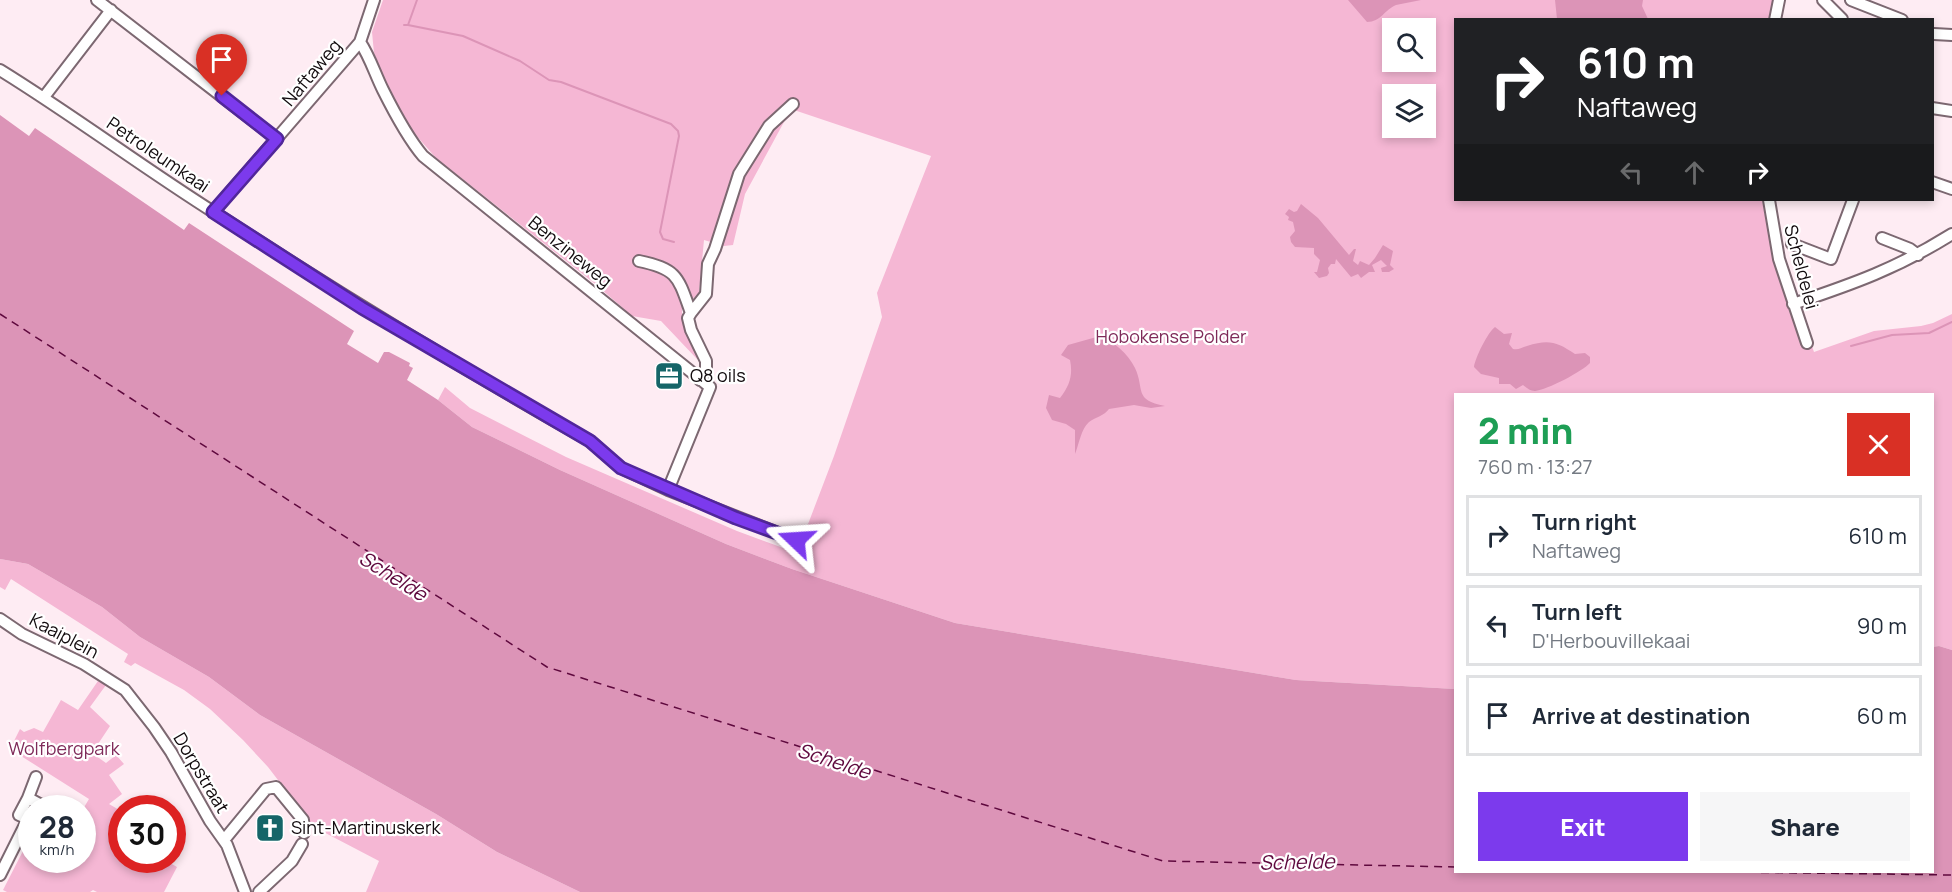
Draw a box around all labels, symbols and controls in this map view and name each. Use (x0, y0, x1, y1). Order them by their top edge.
map controls (1382, 18, 1436, 138)
button: search (1382, 18, 1436, 72)
text: 610 m (1577, 33, 1695, 91)
pin (196, 34, 247, 96)
street label: Naftaweg (276, 34, 346, 111)
icon: right (1478, 42, 1556, 120)
icon: arrive (205, 43, 238, 76)
button: layers (1382, 84, 1436, 138)
text: Naftaweg (1577, 88, 1697, 125)
street label: Petroleumkaai (102, 111, 215, 197)
icon: left (1615, 156, 1648, 189)
icon: ahead (1678, 156, 1711, 189)
icon: right (1741, 156, 1774, 189)
street label: Benzineweg (524, 210, 617, 292)
street label: Scheldelei (1779, 222, 1825, 312)
park label: Hobokense Polder (1096, 324, 1247, 348)
office icon: Q8 oils (653, 360, 685, 392)
place label: Q8 oils (690, 363, 746, 387)
text: 2 min (1478, 406, 1573, 455)
button: close (1847, 413, 1910, 476)
text: 760 m · 13:27 (1478, 453, 1592, 480)
text: Turn right (1532, 507, 1637, 537)
position arrow (764, 508, 828, 572)
icon: right (1481, 519, 1514, 552)
text: 610 m (1849, 521, 1907, 551)
text: Naftaweg (1532, 537, 1621, 564)
water label: Schelde (354, 544, 433, 608)
text: Turn left (1532, 597, 1622, 627)
street label: Kaaiplein (26, 607, 103, 663)
icon: left (1481, 609, 1514, 642)
text: 90 m (1857, 611, 1907, 641)
text: D'Herbouvillekaai (1532, 627, 1691, 654)
icon: arrive (1481, 699, 1514, 732)
text: Arrive at destination (1532, 701, 1750, 731)
text: 60 m (1857, 701, 1907, 731)
street label: Dorpstraat (168, 728, 235, 817)
park label: Wolfbergpark (8, 736, 121, 760)
water label: Schelde (794, 736, 875, 785)
button: Exit (1478, 792, 1688, 861)
button: Share (1700, 792, 1910, 861)
speed limit sign: 30 (108, 795, 186, 873)
text: 28 (39, 806, 75, 847)
church icon: Sint-Martinuskerk (254, 812, 286, 844)
place label: Sint-Martinuskerk (291, 815, 441, 839)
text: km/h (40, 839, 74, 860)
water label: Schelde (1259, 847, 1336, 876)

